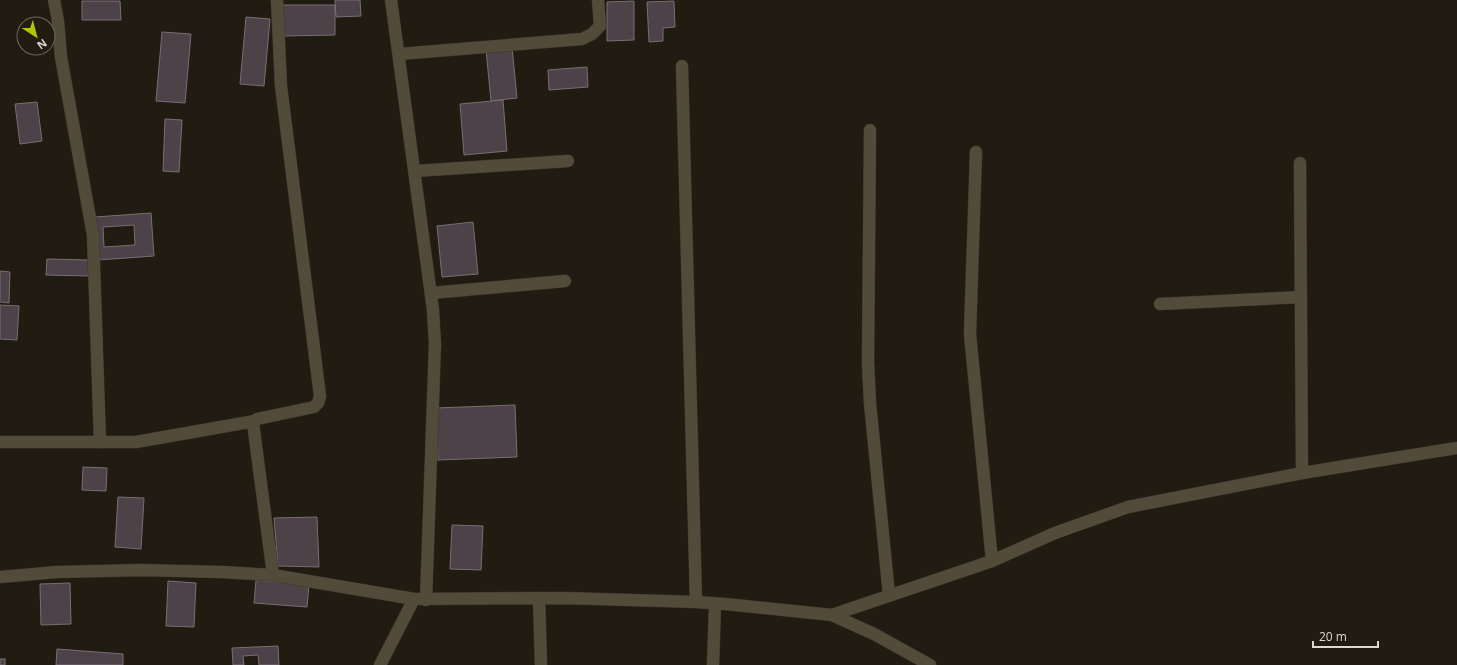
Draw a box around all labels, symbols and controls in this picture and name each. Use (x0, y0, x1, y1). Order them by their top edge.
north arrow (16, 16, 56, 56)
text: N (34, 36, 50, 53)
scale bar (1313, 623, 1378, 649)
text: 20 m (1319, 628, 1347, 645)

